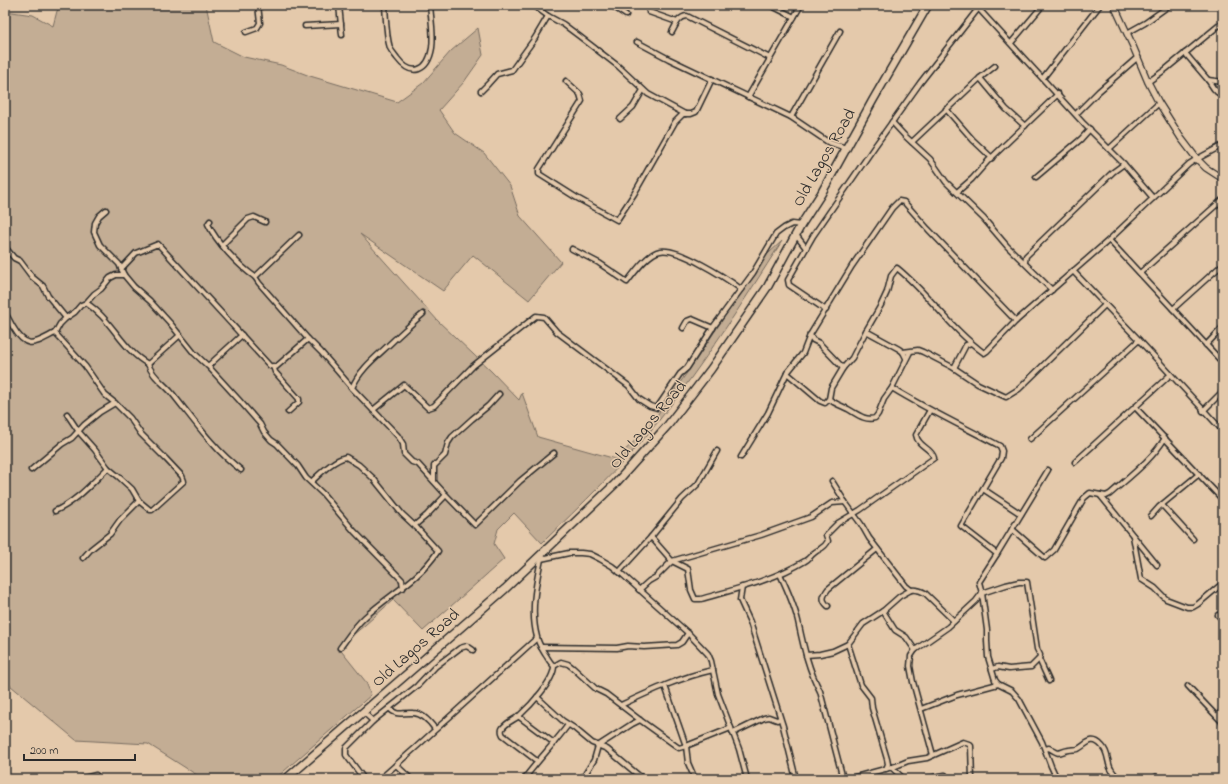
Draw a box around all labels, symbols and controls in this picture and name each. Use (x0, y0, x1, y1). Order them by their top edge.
street label: Old Lagos Road (786, 104, 864, 212)
street label: Old Lagos Road (603, 375, 695, 476)
street label: Old Lagos Road (366, 602, 467, 695)
scale bar (24, 736, 135, 762)
text: 200 m (30, 742, 59, 760)

